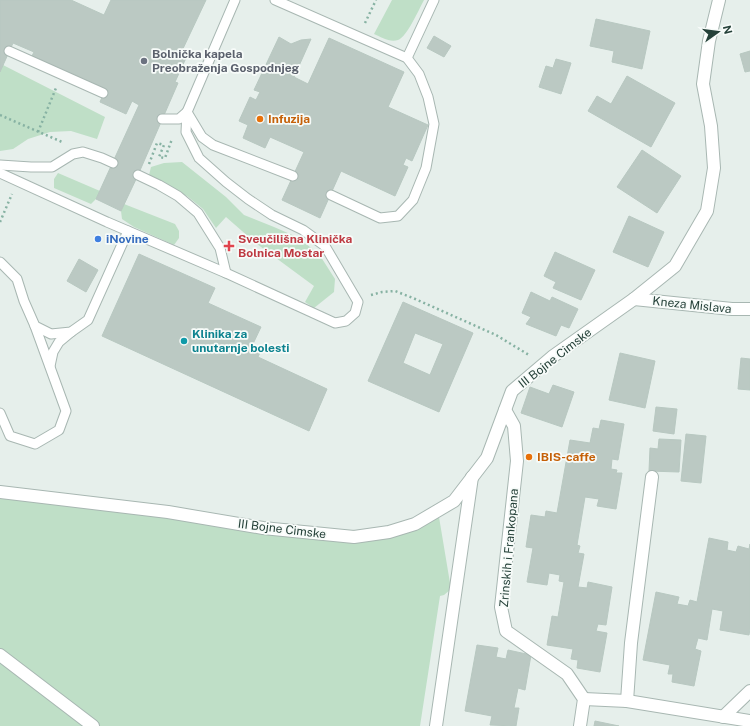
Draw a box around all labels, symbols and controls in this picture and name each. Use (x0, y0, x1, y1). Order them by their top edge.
north arrow (698, 12, 738, 52)
text: N (721, 24, 735, 35)
place label: Bolnička kapela Preobraženja Gospodnjeg (152, 47, 300, 75)
marker: Bolnička kapela Preobraženja Gospodnjeg (139, 56, 149, 66)
place label: Infuzija (268, 112, 310, 126)
marker: Infuzija (255, 114, 265, 124)
place label: iNovine (106, 232, 149, 246)
place label: Sveučilišna Klinička Bolnica Mostar (238, 232, 353, 260)
marker: iNovine (93, 234, 103, 244)
marker: Sveučilišna Klinička Bolnica Mostar (223, 240, 235, 252)
street label: Kneza Mislava (652, 294, 732, 316)
street label: III Bojne Cimske (516, 325, 594, 391)
place label: Klinika za unutarnje bolesti (192, 327, 290, 355)
marker: Klinika za unutarnje bolesti (179, 336, 189, 346)
place label: IBIS-caffe (537, 450, 596, 464)
marker: IBIS-caffe (524, 452, 534, 462)
street label: Zrinskih i Frankopana (497, 488, 521, 608)
street label: III Bojne Cimske (237, 517, 327, 541)

